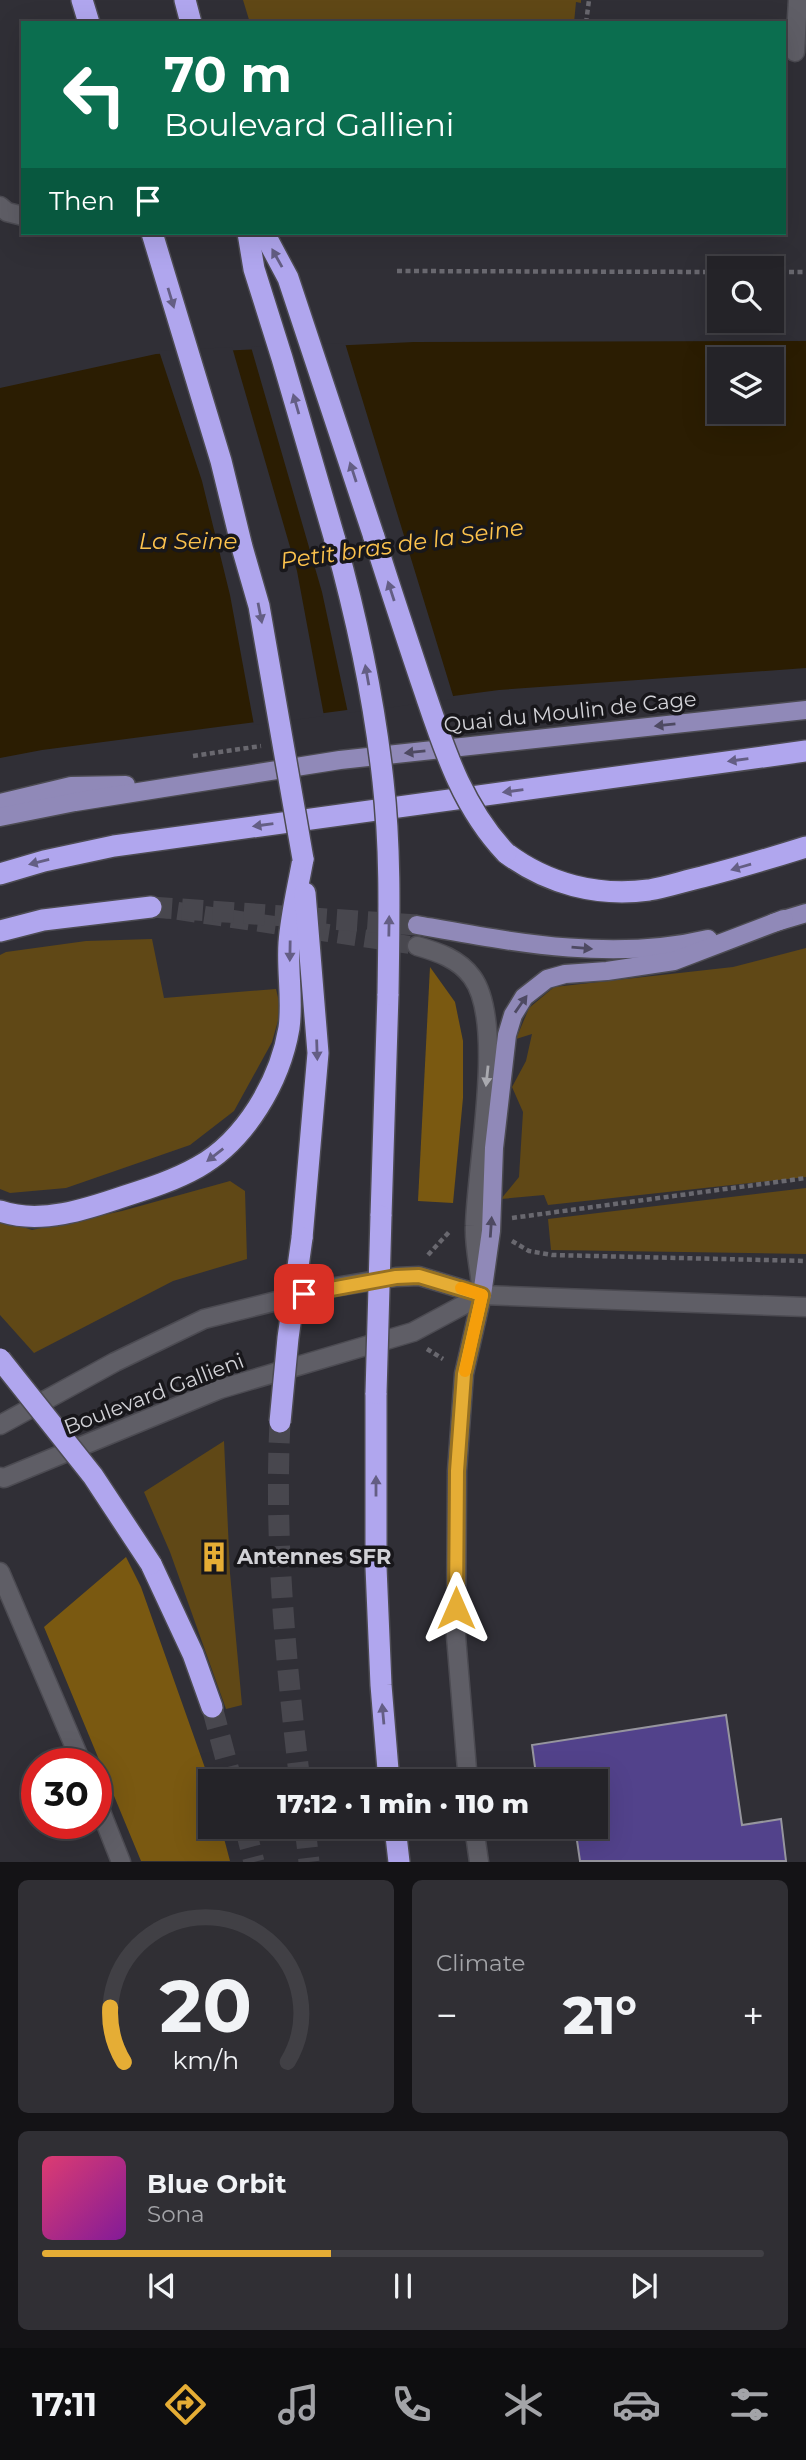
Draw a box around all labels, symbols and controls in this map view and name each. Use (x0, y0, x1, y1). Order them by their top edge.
text: 70 m (164, 45, 292, 104)
icon: left (49, 49, 140, 140)
text: Boulevard Gallieni (164, 105, 454, 144)
icon: arrive (129, 182, 167, 220)
text: Then (49, 185, 115, 217)
one-way arrow (271, 248, 283, 268)
map controls (707, 256, 784, 424)
button: search (707, 256, 784, 333)
one-way arrow (167, 288, 177, 309)
button: layers (707, 347, 784, 424)
one-way arrow (290, 393, 300, 414)
one-way arrow (347, 462, 357, 483)
water label: Petit bras de la Seine (279, 513, 525, 575)
water label: La Seine (139, 527, 237, 555)
one-way arrow (385, 581, 396, 602)
one-way arrow (255, 602, 266, 624)
one-way arrow (362, 664, 373, 686)
street label: Quai du Moulin de Cage (442, 686, 698, 737)
one-way arrow (654, 720, 676, 731)
one-way arrow (403, 747, 425, 758)
one-way arrow (727, 755, 749, 766)
one-way arrow (502, 786, 524, 797)
one-way arrow (252, 819, 274, 830)
one-way arrow (28, 857, 50, 868)
one-way arrow (730, 862, 751, 872)
one-way arrow (383, 914, 394, 936)
one-way arrow (284, 940, 295, 962)
one-way arrow (571, 943, 593, 954)
one-way arrow (514, 995, 528, 1013)
one-way arrow (311, 1039, 323, 1061)
one-way arrow (481, 1065, 492, 1087)
one-way arrow (206, 1148, 224, 1163)
one-way arrow (485, 1216, 496, 1238)
pin (274, 1264, 334, 1324)
icon: arrive (285, 1275, 323, 1313)
street label: Boulevard Gallieni (60, 1348, 247, 1439)
one-way arrow (370, 1475, 382, 1497)
building icon: Antennes SFR (197, 1540, 231, 1574)
place label: Antennes SFR (236, 1544, 391, 1569)
position arrow (419, 1571, 493, 1645)
one-way arrow (377, 1702, 388, 1724)
speed limit sign: 30 (21, 1748, 112, 1839)
text: 17:12 · 1 min · 110 m (277, 1788, 529, 1820)
text: Climate (436, 1949, 525, 1977)
text: 20 (160, 1963, 252, 2051)
text: 21° (563, 1984, 637, 2047)
text: − (436, 1992, 458, 2039)
text: + (742, 1992, 764, 2039)
text: km/h (173, 2045, 239, 2075)
text: Blue Orbit (147, 2168, 286, 2200)
text: Sona (147, 2200, 205, 2228)
icon: previous (143, 2267, 181, 2305)
icon: pause (384, 2267, 422, 2305)
icon: next (625, 2267, 663, 2305)
icon: directions (161, 2380, 210, 2429)
icon: music (274, 2380, 323, 2429)
icon: phone (387, 2380, 436, 2429)
icon: climate (499, 2380, 548, 2429)
icon: car (612, 2380, 661, 2429)
icon: filters (725, 2380, 774, 2429)
text: 17:11 (32, 2385, 97, 2424)

